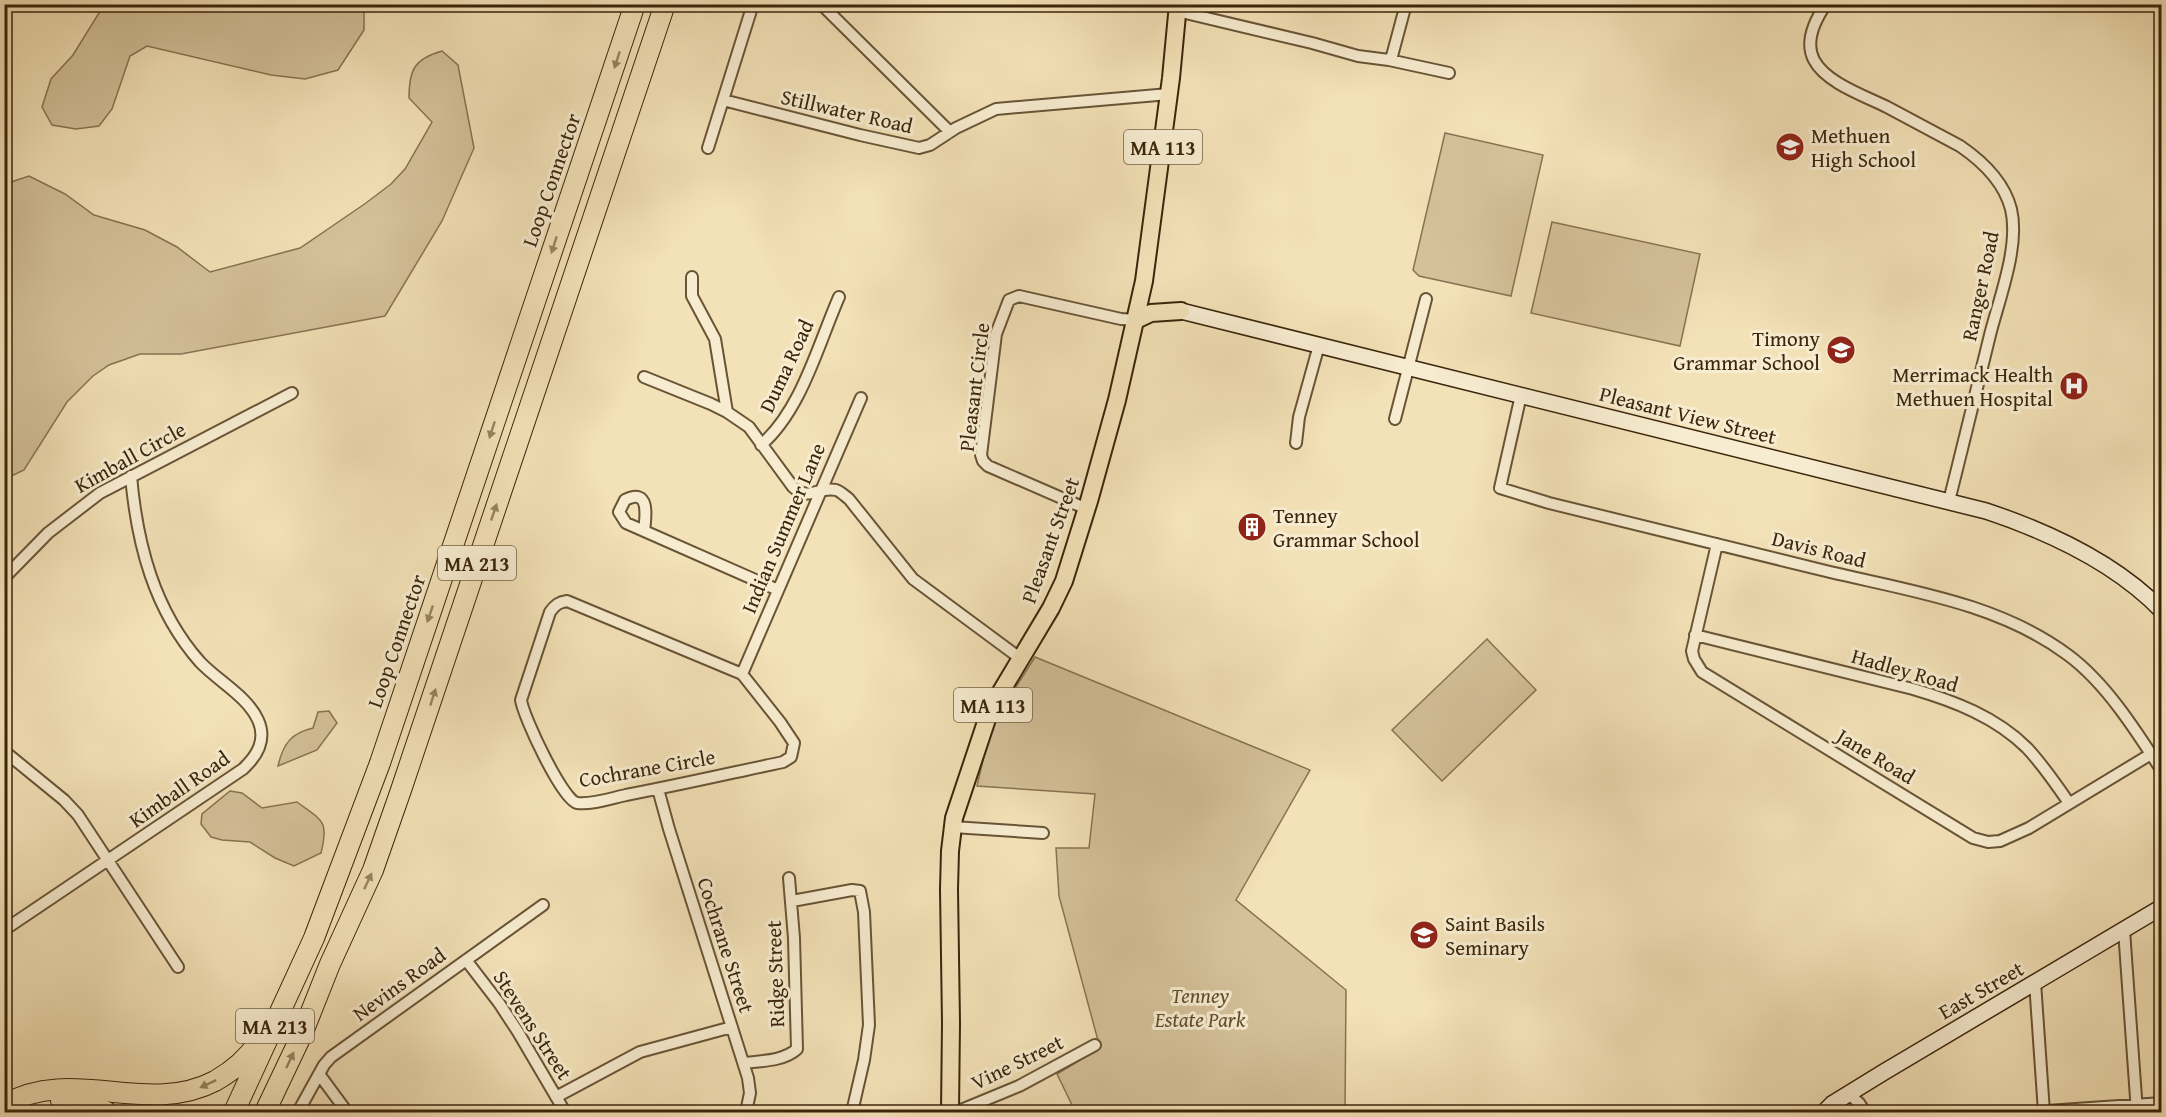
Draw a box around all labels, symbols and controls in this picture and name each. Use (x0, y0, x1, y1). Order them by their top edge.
one-way arrow (611, 51, 621, 69)
street label: Stillwater Road (778, 81, 917, 141)
street label: Loop Connector (514, 109, 588, 251)
place label: Methuen High School (1811, 120, 1916, 175)
road number: MA 113 (1124, 130, 1202, 164)
school or university icon: Methuen High School (1774, 131, 1806, 163)
street label: Ranger Road (1953, 228, 2007, 344)
one-way arrow (549, 236, 558, 254)
street label: Duma Road (751, 314, 821, 418)
street label: Pleasant Circle (951, 321, 997, 453)
place label: Timony Grammar School (1673, 323, 1821, 378)
school or university icon: Timony Grammar School (1825, 334, 1857, 366)
place label: Merrimack Health Methuen Hospital (1893, 359, 2053, 414)
hospital icon: Merrimack Health Methuen Hospital (2058, 370, 2090, 402)
street label: Pleasant View Street (1596, 378, 1780, 452)
street label: Kimball Circle (69, 414, 191, 500)
one-way arrow (487, 421, 496, 439)
street label: Indian Summer Lane (733, 438, 833, 618)
street label: Pleasant Street (1013, 472, 1087, 607)
place label: Tenney Grammar School (1273, 500, 1420, 555)
one-way arrow (490, 503, 499, 521)
building icon: Tenney Grammar School (1236, 511, 1268, 543)
street label: Davis Road (1769, 522, 1870, 576)
road number: MA 213 (438, 546, 516, 580)
street label: Loop Connector (359, 570, 433, 712)
one-way arrow (425, 606, 434, 624)
street label: Hadley Road (1848, 640, 1963, 700)
one-way arrow (428, 688, 438, 706)
road number: MA 113 (954, 688, 1032, 722)
street label: Jane Road (1828, 719, 1922, 792)
street label: Cochrane Circle (576, 741, 718, 795)
street label: Kimball Road (122, 742, 236, 835)
one-way arrow (363, 872, 372, 889)
street label: Cochrane Street (690, 873, 763, 1017)
place label: Saint Basils Seminary (1445, 908, 1545, 963)
street label: Ridge Street (758, 919, 792, 1028)
school or university icon: Saint Basils Seminary (1408, 919, 1440, 951)
street label: Nevins Road (346, 939, 453, 1028)
street label: East Street (1933, 953, 2030, 1027)
street label: Stevens Street (486, 964, 580, 1086)
park label: Tenney Estate Park (1154, 980, 1246, 1035)
road number: MA 213 (236, 1009, 314, 1043)
street label: Vine Street (966, 1026, 1069, 1098)
one-way arrow (286, 1051, 295, 1068)
one-way arrow (199, 1079, 217, 1089)

